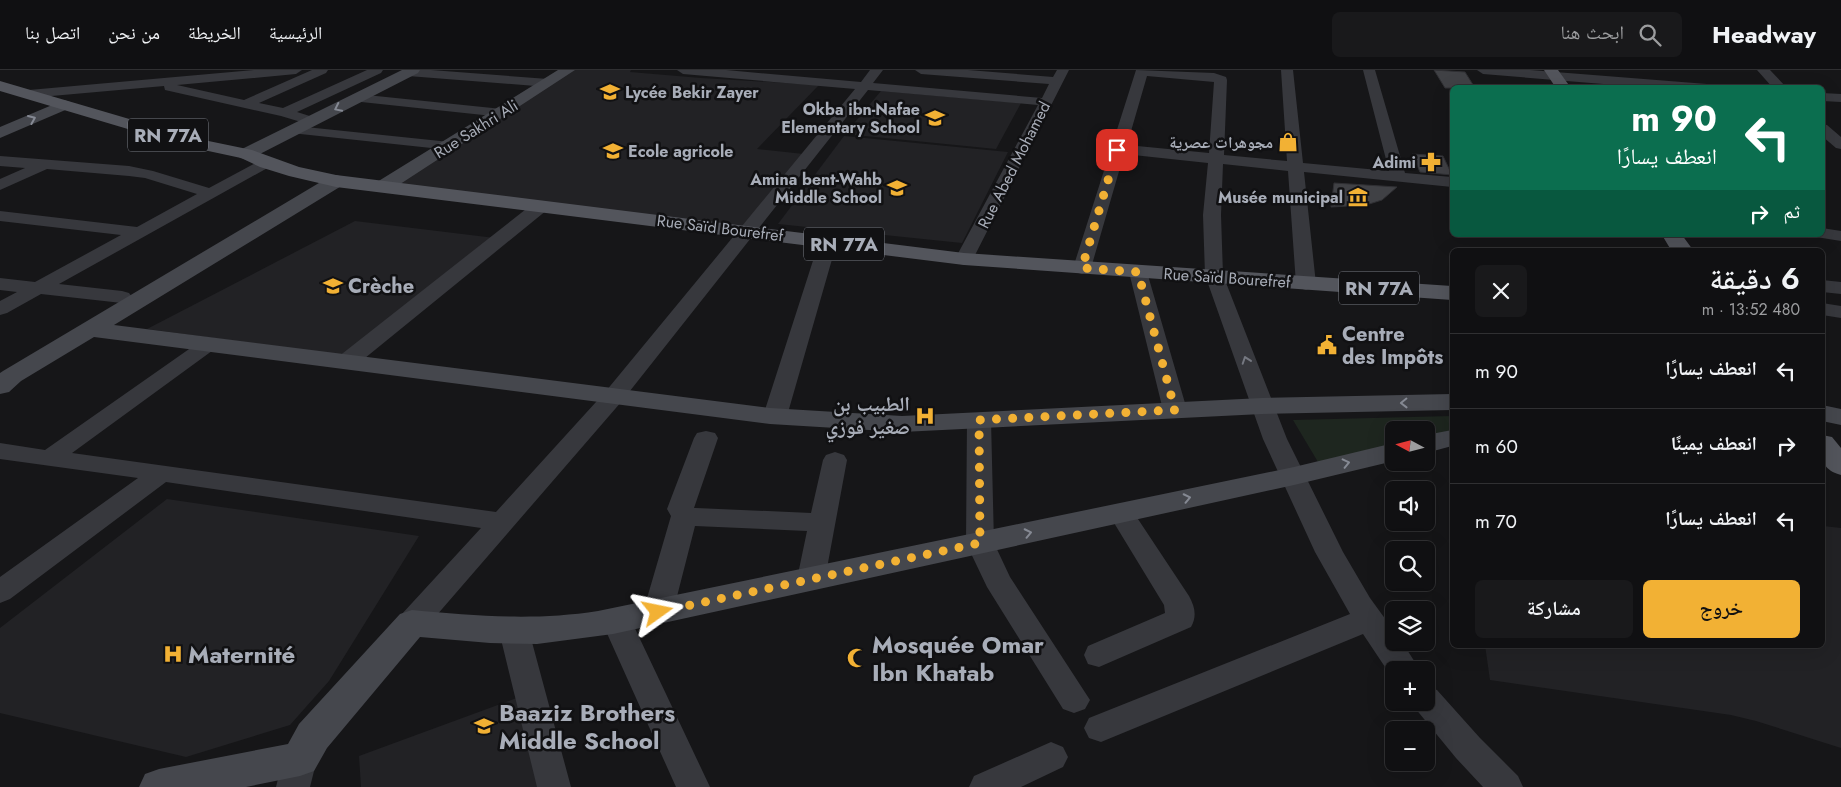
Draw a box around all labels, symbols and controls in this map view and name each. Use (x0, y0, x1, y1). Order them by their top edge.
search box (1332, 12, 1682, 57)
text: Headway (1712, 17, 1816, 52)
text: ابحث هنا (1560, 19, 1624, 46)
text: اتصل بنا (25, 20, 80, 46)
text: من نحن (108, 20, 160, 46)
text: الخريطة (188, 20, 241, 46)
text: الرئيسية (269, 20, 322, 46)
icon: search (1636, 21, 1664, 49)
school or university icon: Lycée Bekir Zayer (599, 81, 621, 103)
place label: Lycée Bekir Zayer (625, 81, 759, 104)
street label: Rue Sakhri Ali (430, 94, 522, 164)
text: 90 m (1631, 94, 1717, 144)
street label: Rue Abed Mohamed (972, 97, 1056, 233)
place label: Okba ibn-Nafae Elementary School (781, 98, 920, 139)
one-way arrow (334, 102, 343, 112)
icon: left (1735, 105, 1800, 170)
school or university icon: Okba ibn-Nafae Elementary School (924, 107, 946, 129)
one-way arrow (27, 115, 36, 125)
road number: RN 77A (128, 118, 208, 152)
pin (1096, 129, 1138, 171)
place label: مجوهرات عصرية (1169, 131, 1273, 154)
shop icon: مجوهرات عصرية (1277, 131, 1299, 153)
icon: arrive (1103, 136, 1131, 164)
school or university icon: Ecole agricole (602, 140, 624, 162)
place label: Ecole agricole (628, 140, 734, 163)
text: انعطف يسارًا (1617, 140, 1717, 172)
place label: Adimi (1371, 151, 1416, 174)
pharmacy icon: Adimi (1420, 151, 1442, 173)
place label: Amina bent-Wahb Middle School (749, 168, 882, 209)
school or university icon: Amina bent-Wahb Middle School (886, 177, 908, 199)
place label: Musée municipal (1218, 186, 1343, 209)
museum icon: Musée municipal (1347, 186, 1369, 208)
text: ثم (1783, 198, 1800, 225)
icon: right (1745, 200, 1773, 228)
street label: Rue Saïd Bourefref (656, 209, 785, 247)
road number: RN 77A (804, 227, 884, 260)
text: 6 دقيقة (1709, 257, 1800, 300)
street label: Rue Saïd Bourefref (1163, 262, 1292, 294)
button: close (1475, 265, 1527, 317)
place label: Crèche (348, 272, 414, 301)
road number: RN 77A (1339, 272, 1419, 304)
school or university icon: Crèche (322, 275, 344, 297)
text: 480 m · 13:52 (1702, 298, 1800, 321)
place label: Centre des Impôts (1342, 320, 1443, 372)
public building icon: Centre des Impôts (1316, 334, 1338, 356)
text: انعطف يسارًا (1665, 355, 1757, 382)
one-way arrow (1242, 356, 1252, 365)
icon: left (1772, 357, 1800, 385)
text: 90 m (1475, 358, 1518, 385)
place label: الطبيب بن صغير فوزي (825, 390, 910, 442)
one-way arrow (1400, 397, 1408, 408)
hospital icon: الطبيب بن صغير فوزي (914, 405, 936, 427)
north arrow (1385, 421, 1435, 471)
map controls (1385, 421, 1435, 771)
text: انعطف يمينًا (1671, 430, 1757, 457)
icon: right (1772, 432, 1800, 460)
text: 60 m (1475, 433, 1518, 460)
one-way arrow (1341, 458, 1350, 469)
button: sound (1385, 481, 1435, 531)
one-way arrow (1183, 494, 1191, 504)
text: انعطف يسارًا (1665, 505, 1757, 532)
icon: left (1772, 507, 1800, 535)
text: 70 m (1475, 508, 1517, 535)
one-way arrow (1024, 528, 1033, 538)
button: search (1385, 541, 1435, 591)
button: مشاركة (1475, 580, 1633, 638)
button: خروج (1643, 580, 1800, 638)
position arrow (631, 585, 683, 637)
button: layers (1385, 601, 1435, 651)
place label: Mosquée Omar Ibn Khatab (872, 627, 1044, 690)
place label: Maternité (188, 637, 295, 672)
hospital icon: Maternité (162, 643, 184, 665)
mosque icon: Mosquée Omar Ibn Khatab (846, 647, 868, 669)
button: + (1385, 661, 1435, 711)
place label: Baaziz Brothers Middle School (499, 695, 675, 758)
school or university icon: Baaziz Brothers Middle School (473, 715, 495, 737)
button: − (1385, 721, 1435, 771)

